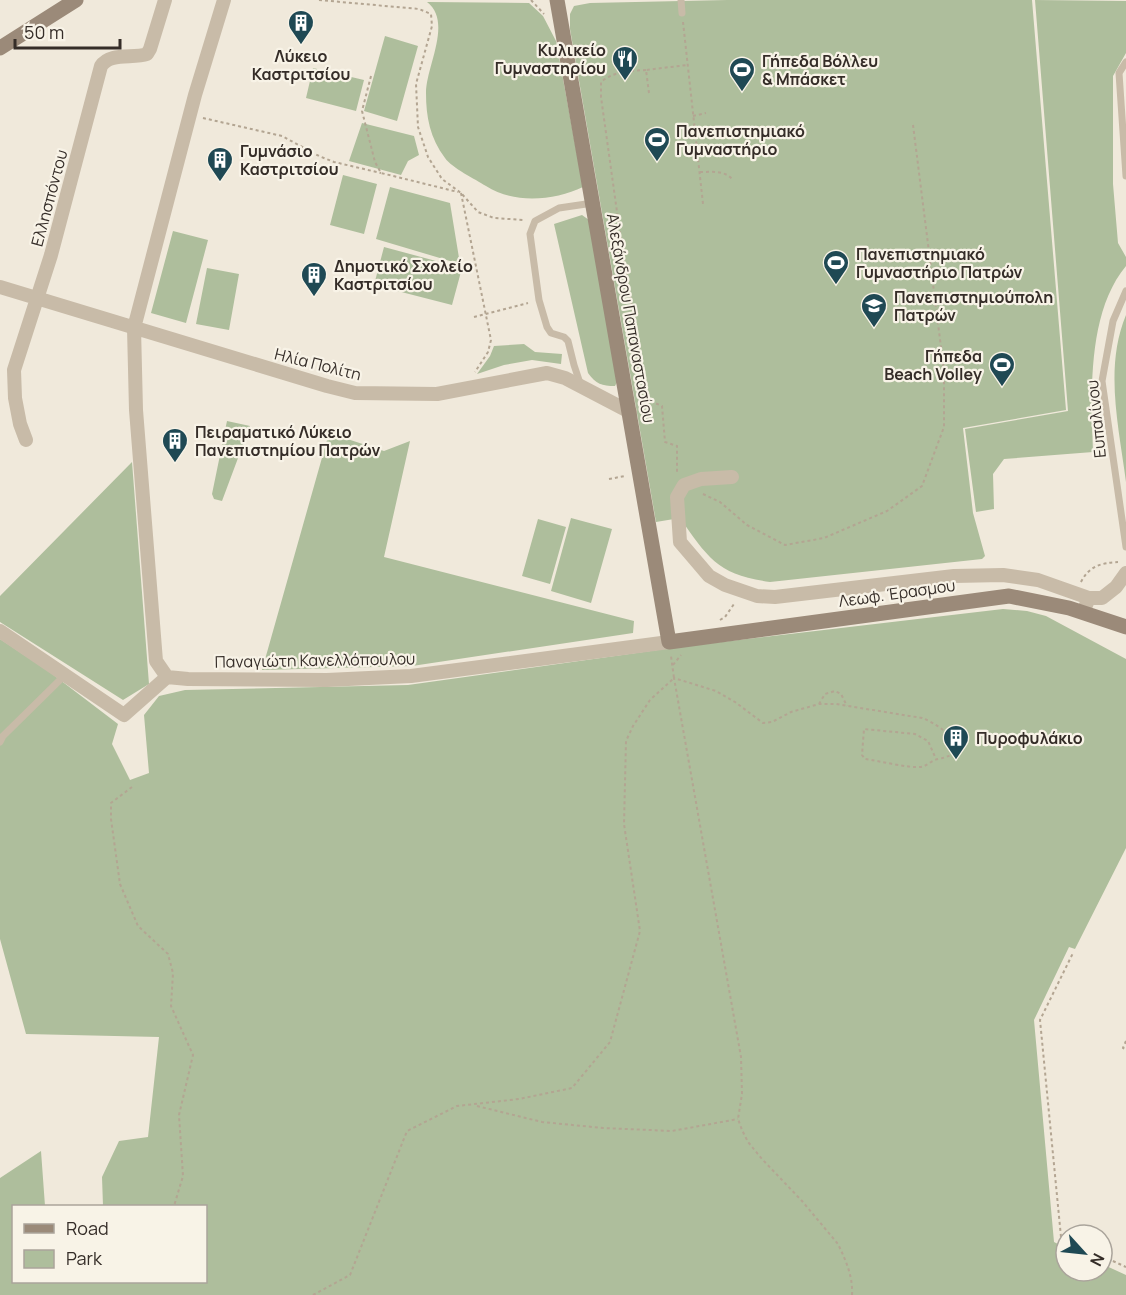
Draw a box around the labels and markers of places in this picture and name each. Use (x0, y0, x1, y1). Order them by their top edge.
building icon: Λύκειο Καστριτσίου (286, 8, 316, 46)
place label: Κυλικείο Γυμναστηρίου (495, 39, 606, 79)
restaurant icon: Κυλικείο Γυμναστηρίου (610, 44, 640, 82)
place label: Λύκειο Καστριτσίου (252, 45, 350, 85)
place label: Γήπεδα Βόλλευ & Μπάσκετ (762, 50, 878, 90)
sports icon: Γήπεδα Βόλλευ & Μπάσκετ (727, 55, 757, 93)
place label: Πανεπιστημιακό Γυμναστήριο (676, 120, 805, 160)
sports icon: Πανεπιστημιακό Γυμναστήριο (642, 125, 672, 163)
place label: Γυμνάσιο Καστριτσίου (240, 140, 339, 180)
building icon: Γυμνάσιο Καστριτσίου (205, 145, 235, 183)
place label: Πανεπιστημιακό Γυμναστήριο Πατρών (856, 243, 1023, 283)
sports icon: Πανεπιστημιακό Γυμναστήριο Πατρών (821, 248, 851, 286)
place label: Δημοτικό Σχολείο Καστριτσίου (334, 255, 473, 295)
building icon: Δημοτικό Σχολείο Καστριτσίου (299, 260, 329, 298)
place label: Πανεπιστημιούπολη Πατρών (894, 286, 1053, 326)
school or university icon: Πανεπιστημιούπολη Πατρών (859, 291, 889, 329)
place label: Γήπεδα Beach Volley (884, 345, 982, 385)
sports icon: Γήπεδα Beach Volley (987, 350, 1017, 388)
place label: Πειραματικό Λύκειο Πανεπιστημίου Πατρών (195, 421, 381, 461)
building icon: Πειραματικό Λύκειο Πανεπιστημίου Πατρών (160, 426, 190, 464)
building icon: Πυροφυλάκιο (941, 723, 971, 761)
place label: Πυροφυλάκιο (976, 727, 1083, 749)

